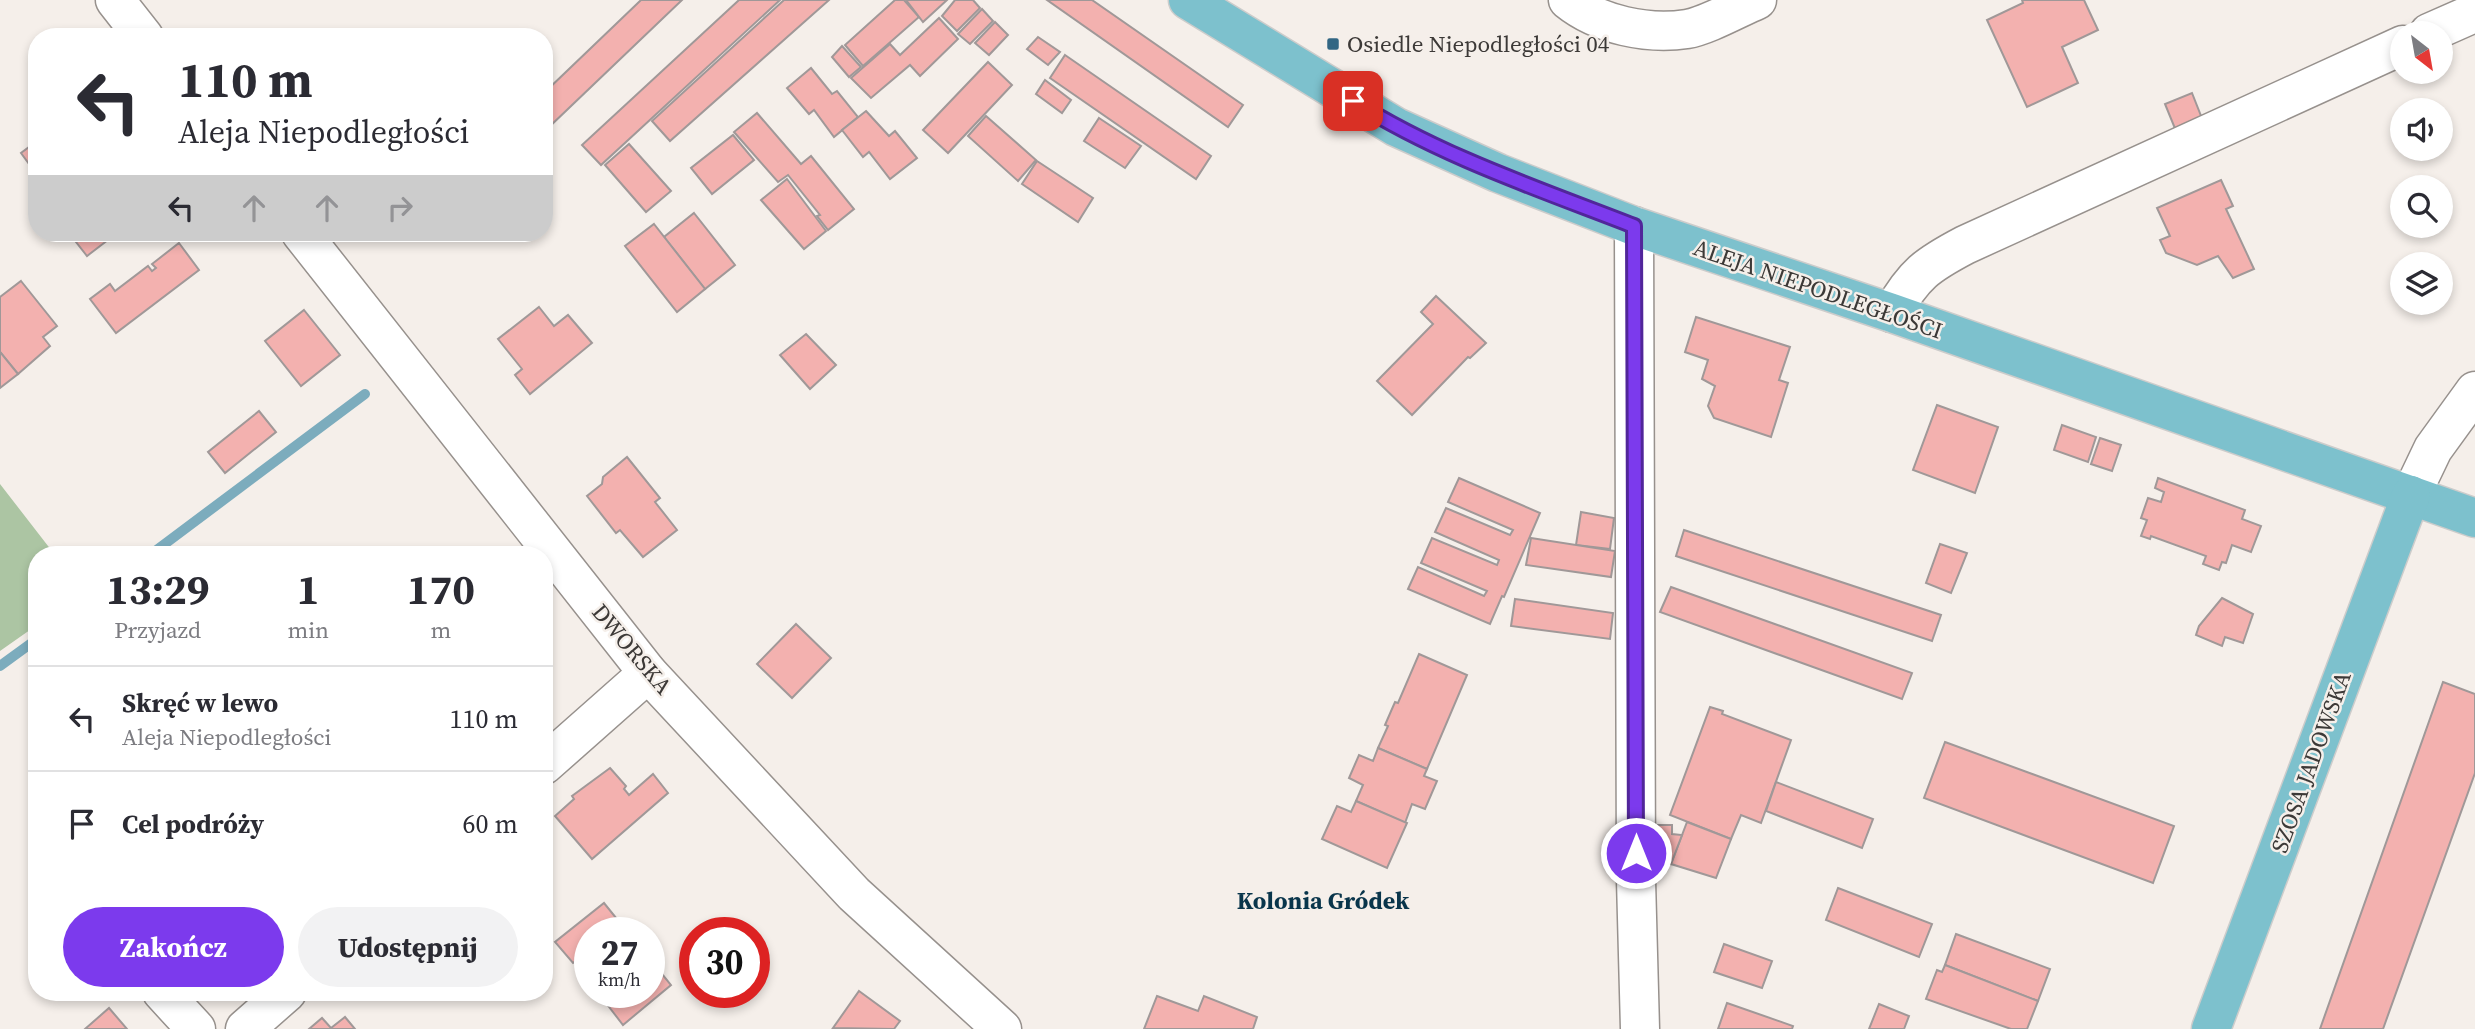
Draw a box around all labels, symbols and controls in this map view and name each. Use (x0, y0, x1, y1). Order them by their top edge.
north arrow (2390, 21, 2454, 84)
map controls (2390, 21, 2453, 315)
place label: Osiedle Niepodległości 04 (1347, 28, 1610, 60)
marker: Osiedle Niepodległości 04 (1325, 36, 1341, 52)
text: 110 m (178, 46, 313, 113)
icon: left (63, 56, 154, 147)
pin (1323, 71, 1383, 131)
icon: arrive (1334, 82, 1372, 120)
button: sound (2390, 98, 2453, 161)
text: Aleja Niepodległości (178, 110, 469, 154)
button: search (2390, 175, 2453, 238)
icon: left (162, 189, 200, 227)
icon: ahead (235, 189, 273, 227)
icon: ahead (308, 189, 346, 227)
icon: right (381, 189, 419, 227)
street label: ALEJA NIEPODLEGŁOŚCI (1689, 231, 1947, 347)
button: layers (2390, 252, 2453, 315)
text: 13:29 (106, 560, 210, 618)
text: 1 (297, 560, 320, 618)
text: 170 (407, 560, 475, 618)
street label: DWORSKA (585, 597, 680, 702)
text: Przyjazd (114, 614, 201, 646)
text: min (287, 614, 329, 646)
text: m (431, 614, 451, 646)
street label: SZOSA JADOWSKA (2263, 666, 2359, 857)
text: Skręć w lewo (122, 685, 278, 721)
icon: left (63, 700, 101, 738)
text: 110 m (450, 701, 518, 737)
text: Aleja Niepodległości (122, 721, 331, 753)
icon: arrive (63, 805, 101, 843)
text: Cel podróży (122, 806, 264, 842)
text: 60 m (463, 806, 518, 842)
position arrow (1599, 816, 1673, 890)
district label: Kolonia Gródek (1237, 884, 1410, 917)
button: Zakończ (63, 907, 284, 987)
button: Udostępnij (298, 907, 518, 987)
speed limit sign: 30 (679, 917, 770, 1008)
text: 27 (601, 929, 638, 977)
text: km/h (598, 967, 641, 992)

